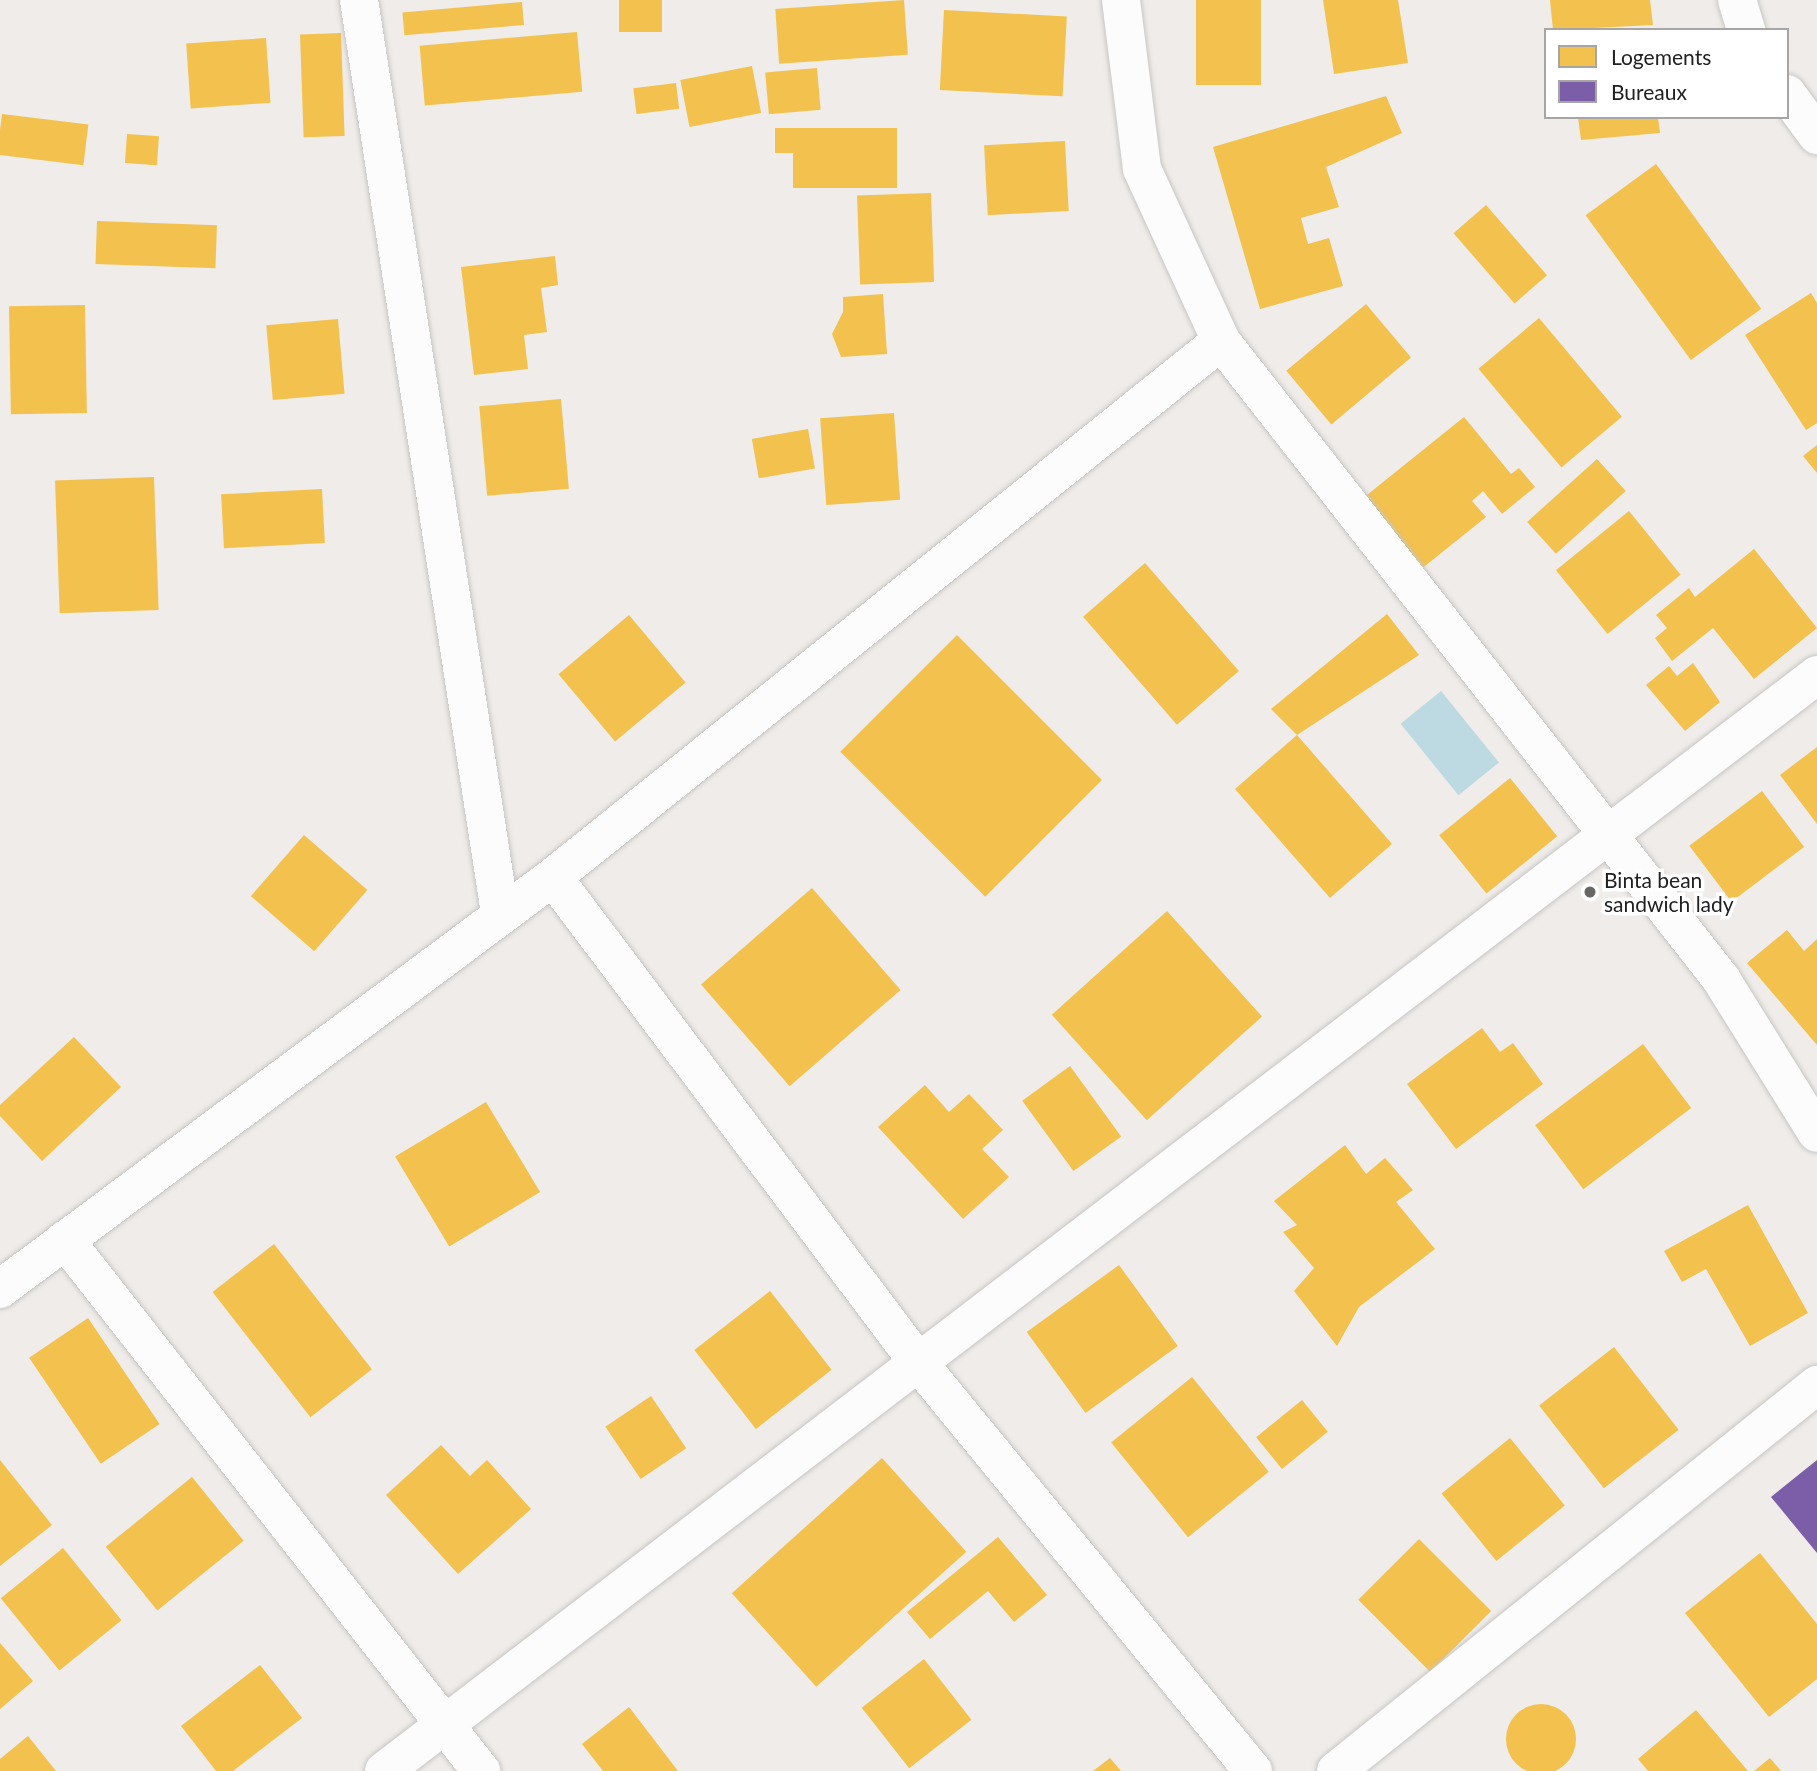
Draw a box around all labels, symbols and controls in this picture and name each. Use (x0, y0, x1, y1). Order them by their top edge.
legend (1544, 28, 1789, 119)
text: Logements (1611, 44, 1711, 69)
text: Bureaux (1611, 79, 1687, 104)
place label: Binta bean sandwich lady (1604, 867, 1734, 917)
marker: Binta bean sandwich lady (1582, 884, 1598, 900)

